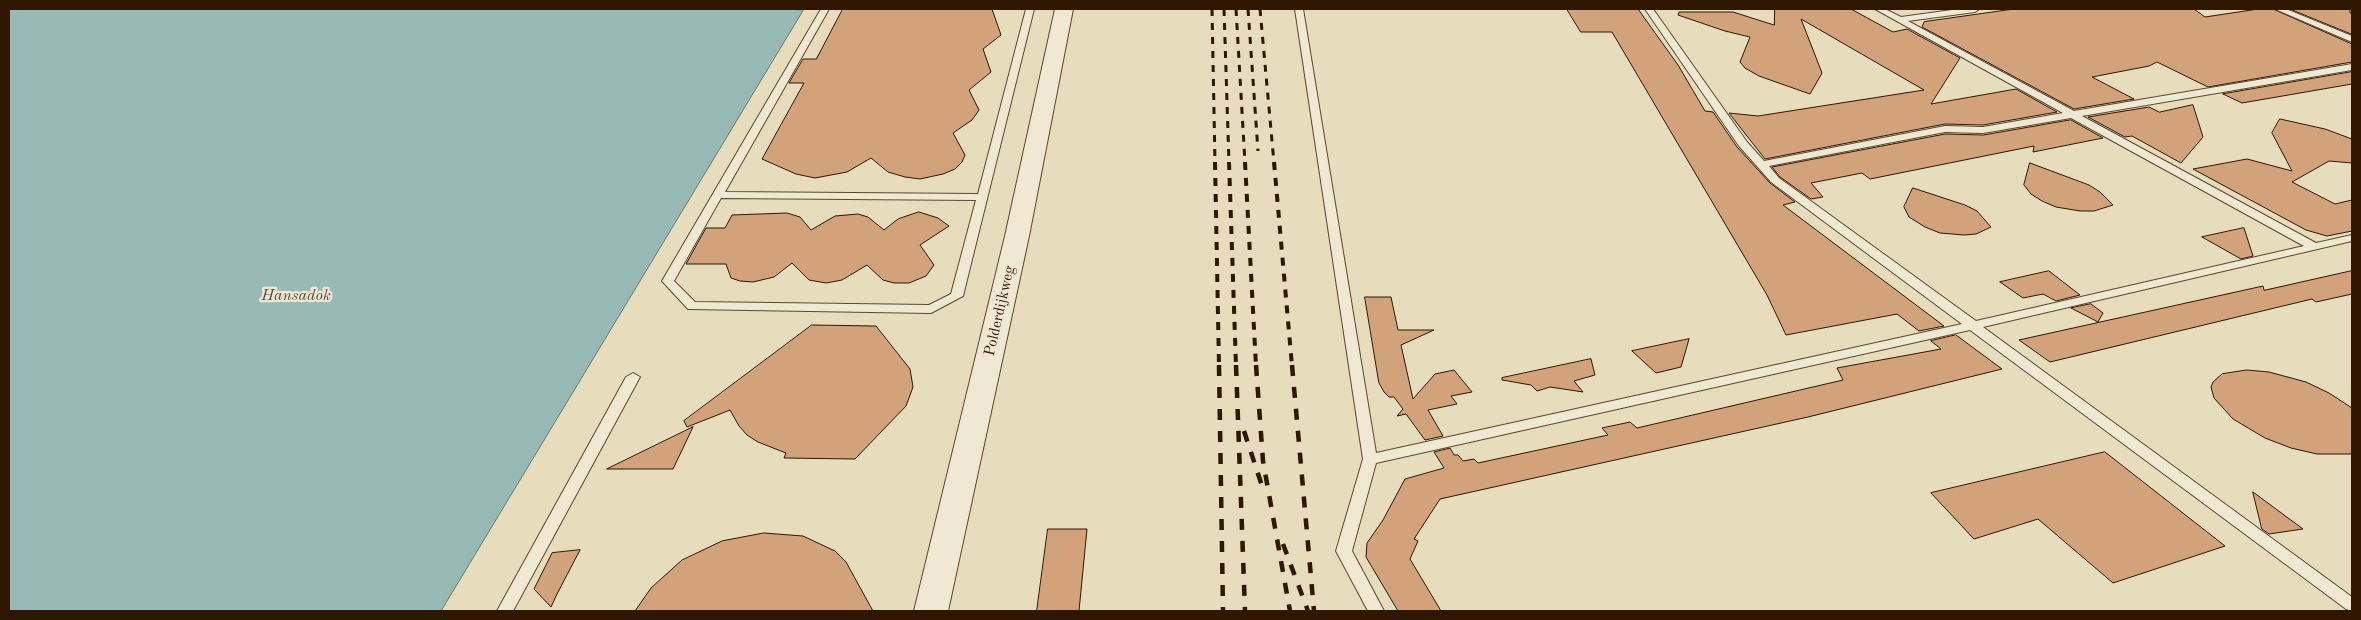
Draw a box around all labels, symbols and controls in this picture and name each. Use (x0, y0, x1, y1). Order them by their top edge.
street label: Polderdijkweg (981, 264, 1019, 358)
water label: Hansadok (261, 286, 331, 306)

